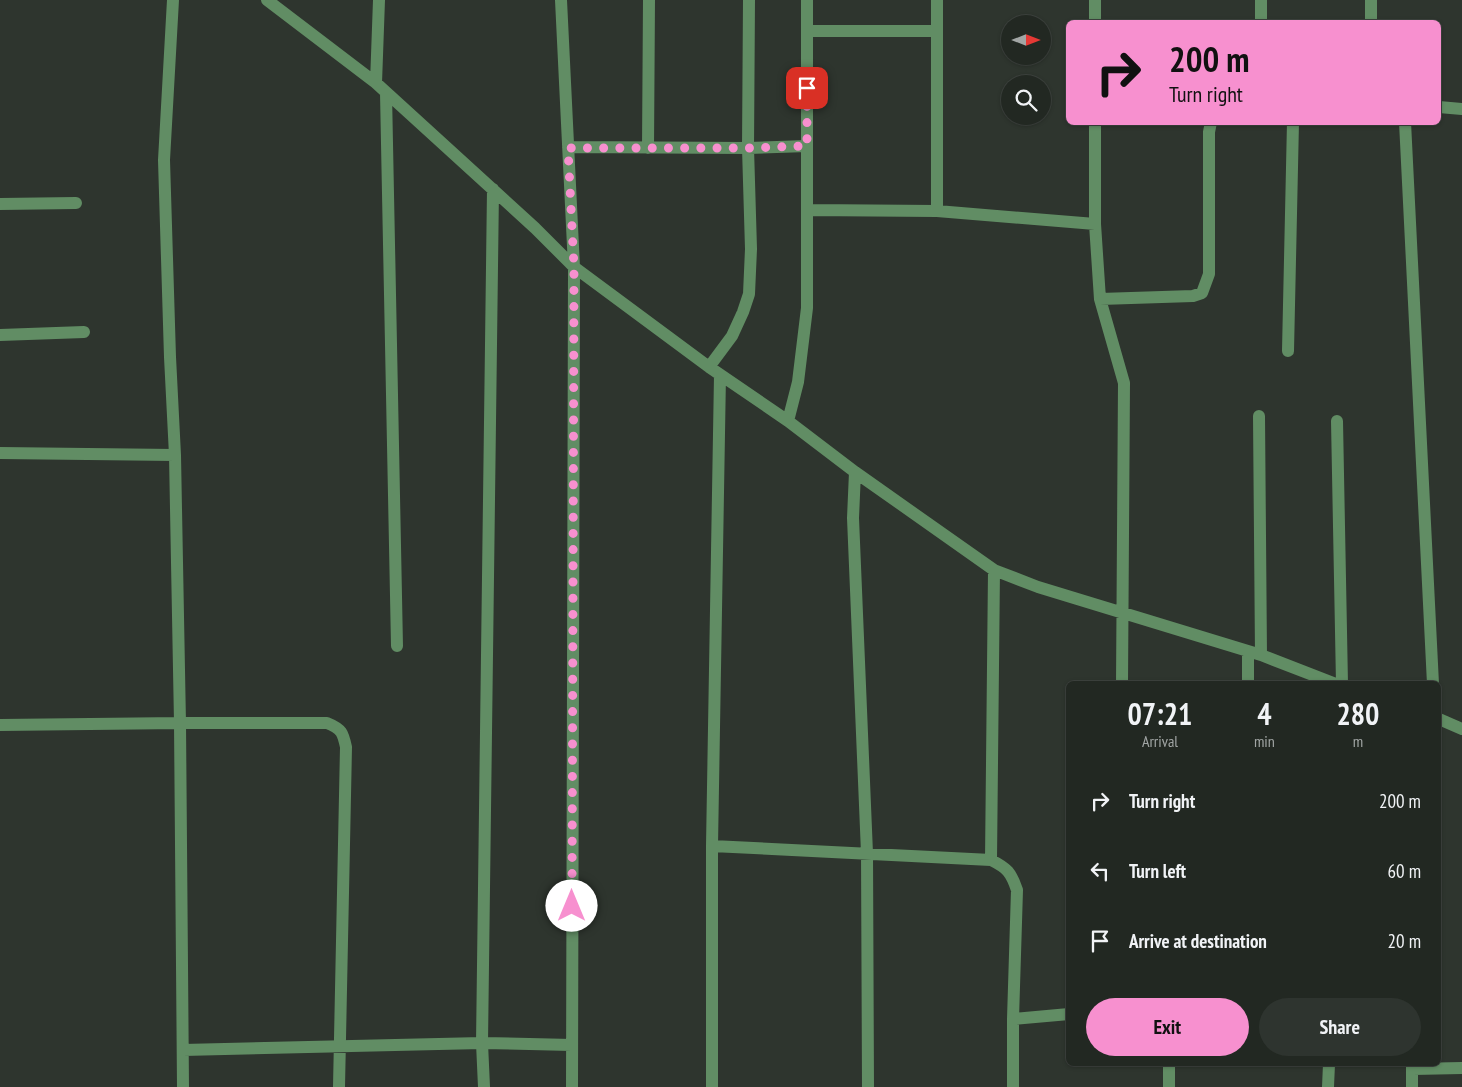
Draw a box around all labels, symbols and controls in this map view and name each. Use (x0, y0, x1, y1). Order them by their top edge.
north arrow (1001, 15, 1051, 65)
map controls (1001, 15, 1051, 125)
text: 200 m (1169, 36, 1250, 82)
icon: right (1086, 40, 1151, 105)
pin (786, 67, 828, 109)
icon: arrive (793, 74, 821, 102)
button: search (1001, 75, 1051, 125)
text: Turn right (1169, 80, 1243, 108)
text: 07:21 (1128, 694, 1192, 733)
text: 4 (1257, 694, 1272, 733)
text: 280 (1336, 694, 1379, 733)
text: Arrival (1142, 731, 1178, 751)
text: min (1254, 731, 1275, 751)
text: m (1353, 731, 1363, 751)
icon: right (1086, 787, 1114, 815)
text: Turn right (1129, 789, 1195, 813)
text: 200 m (1379, 789, 1421, 813)
icon: left (1086, 857, 1114, 885)
text: Turn left (1129, 859, 1186, 883)
text: 60 m (1388, 859, 1421, 883)
position arrow (545, 879, 597, 931)
icon: arrive (1086, 927, 1114, 955)
text: Arrive at destination (1129, 929, 1267, 953)
text: 20 m (1388, 929, 1421, 953)
button: Exit (1086, 998, 1249, 1056)
button: Share (1259, 998, 1421, 1056)

